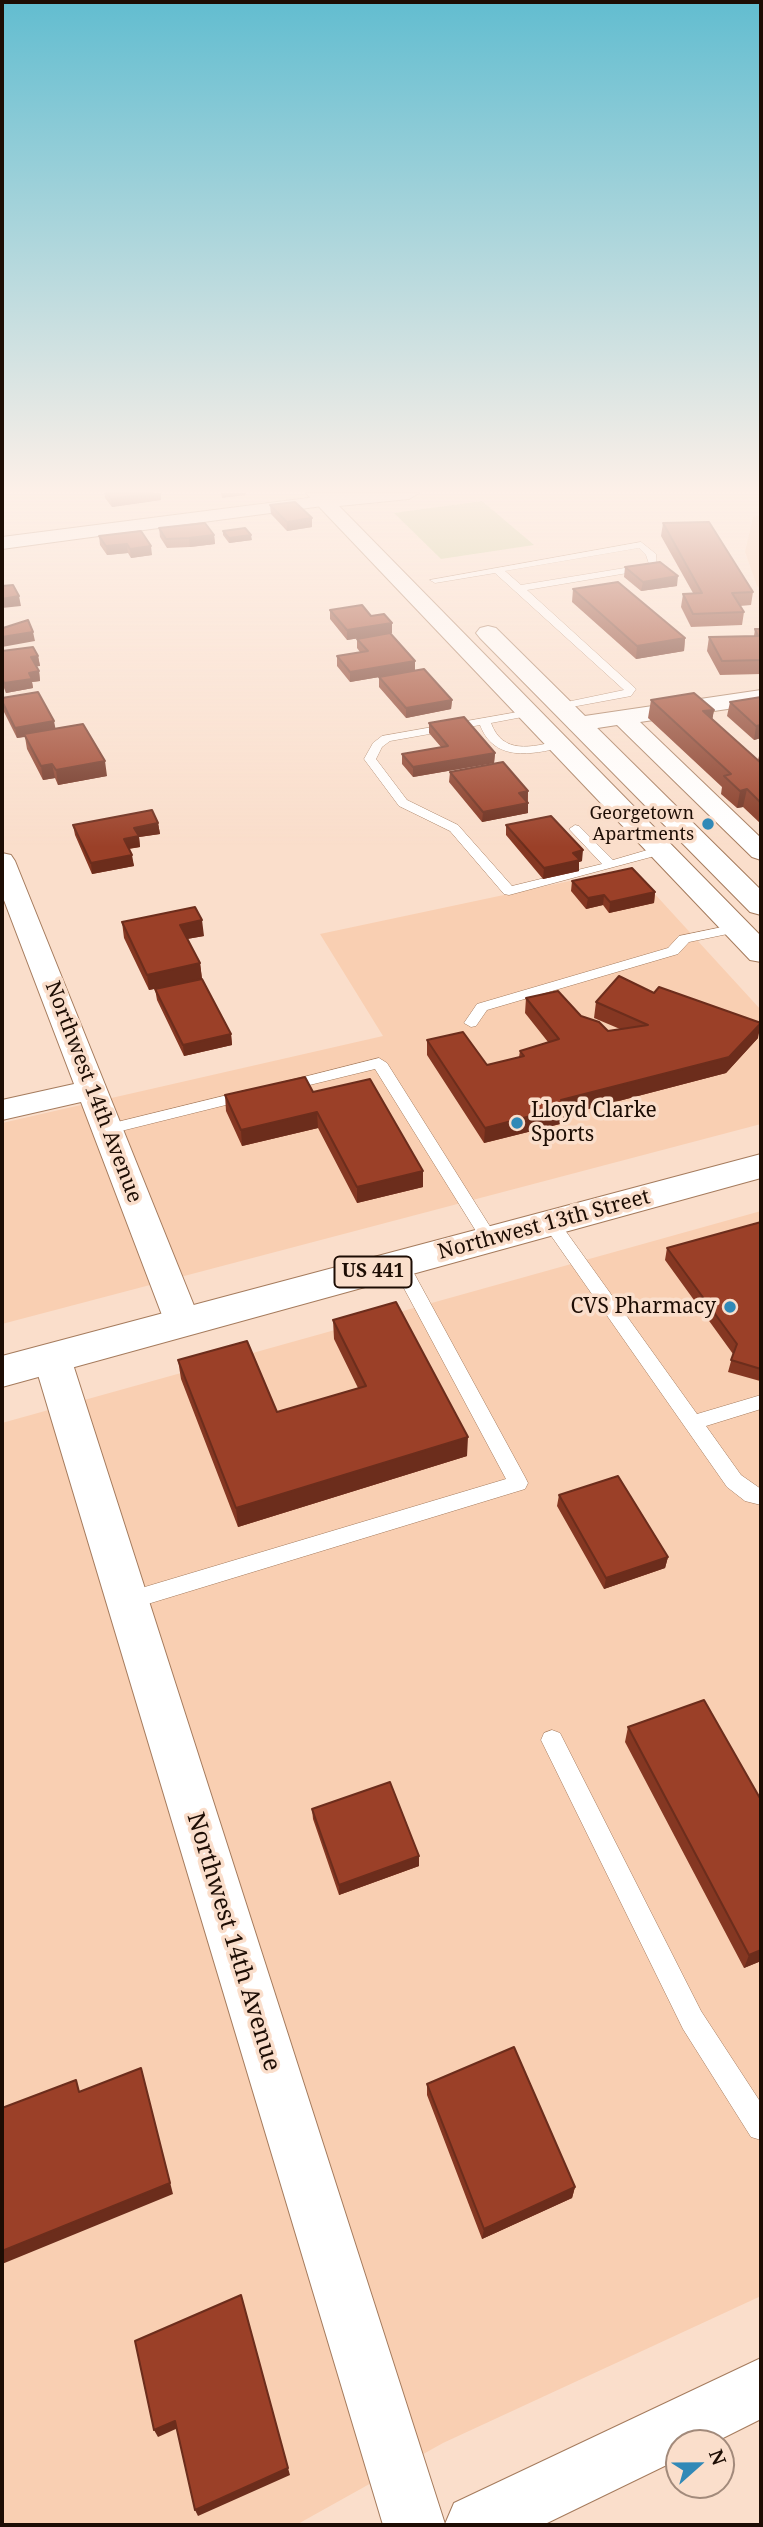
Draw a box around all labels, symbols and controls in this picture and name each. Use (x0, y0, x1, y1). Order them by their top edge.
place label: Georgetown Apartments (589, 803, 694, 846)
marker: Georgetown Apartments (700, 816, 716, 832)
street label: Northwest 14th Avenue (39, 978, 147, 1206)
place label: Lloyd Clarke Sports (531, 1098, 657, 1148)
marker: Lloyd Clarke Sports (509, 1115, 525, 1131)
street label: Northwest 13th Street (435, 1185, 653, 1265)
road number: US 441 (334, 1256, 412, 1288)
place label: CVS Pharmacy (570, 1294, 716, 1320)
marker: CVS Pharmacy (722, 1299, 738, 1315)
street label: Northwest 14th Avenue (180, 1809, 286, 2075)
north arrow (665, 2429, 735, 2499)
text: N (703, 2446, 733, 2469)

